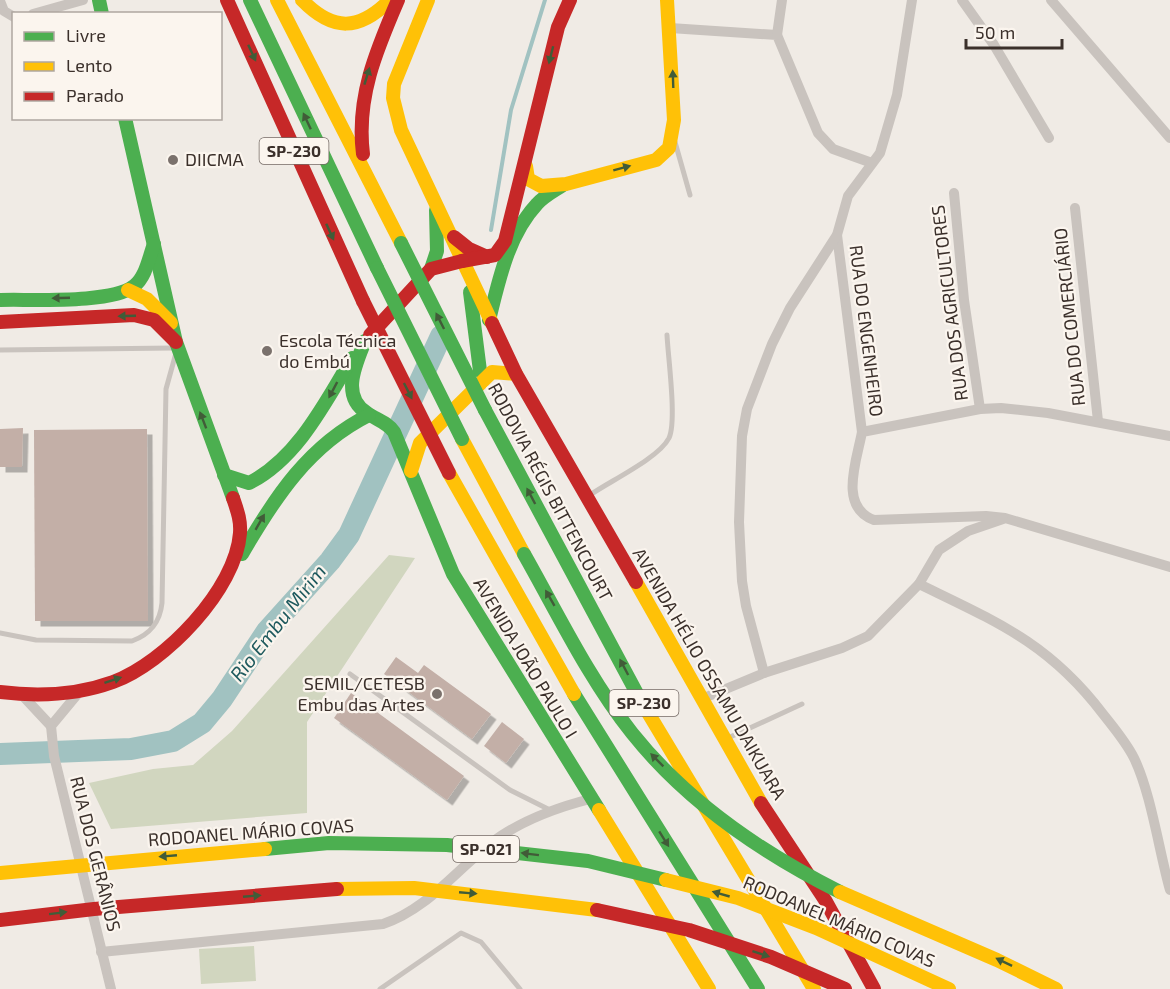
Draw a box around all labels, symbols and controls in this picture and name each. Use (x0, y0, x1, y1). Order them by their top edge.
legend (12, 12, 222, 120)
scale bar (966, 12, 1062, 50)
text: 50 m (975, 21, 1015, 43)
text: Livre (66, 24, 106, 46)
one-way arrow (247, 45, 256, 62)
one-way arrow (546, 46, 556, 64)
text: Lento (66, 54, 112, 76)
one-way arrow (363, 67, 372, 85)
one-way arrow (668, 69, 677, 88)
text: Parado (66, 84, 124, 106)
one-way arrow (303, 112, 312, 129)
road number: SP-230 (260, 138, 328, 164)
place label: DIICMA (185, 148, 244, 170)
marker: DIICMA (166, 153, 180, 167)
one-way arrow (613, 163, 632, 173)
street label: RUA DOS AGRICULTORES (926, 204, 972, 402)
one-way arrow (325, 223, 334, 240)
street label: RUA DO COMERCIÁRIO (1049, 227, 1089, 407)
street label: RUA DO ENGENHEIRO (846, 244, 888, 418)
one-way arrow (52, 293, 71, 303)
one-way arrow (117, 311, 136, 321)
one-way arrow (435, 312, 445, 329)
place label: Escola Técnica do Embú (279, 329, 396, 372)
marker: Escola Técnica do Embú (260, 344, 274, 358)
street label: RODOVIA RÉGIS BITTENCOURT (484, 379, 618, 605)
one-way arrow (328, 381, 338, 398)
one-way arrow (404, 383, 413, 400)
one-way arrow (198, 411, 208, 429)
one-way arrow (526, 487, 536, 504)
one-way arrow (255, 514, 266, 530)
street label: AVENIDA HÉLIO OSSAMU DAIKUARA (629, 544, 792, 804)
water label: Rio Embu Mirim (224, 559, 330, 686)
street label: AVENIDA JOÃO PAULO I (469, 573, 583, 742)
one-way arrow (544, 590, 555, 606)
one-way arrow (619, 659, 629, 676)
place label: SEMIL/CETESB Embu das Artes (298, 672, 425, 715)
one-way arrow (104, 675, 122, 684)
marker: SEMIL/CETESB Embu das Artes (430, 687, 444, 701)
road number: SP-230 (610, 690, 678, 716)
one-way arrow (650, 754, 664, 768)
street label: RUA DOS GERÂNIOS (66, 774, 126, 934)
street label: RODOANEL MÁRIO COVAS (147, 814, 355, 850)
one-way arrow (658, 830, 669, 847)
road number: SP-021 (453, 836, 519, 862)
one-way arrow (521, 849, 540, 859)
one-way arrow (159, 851, 178, 861)
street label: RODOANEL MÁRIO COVAS (740, 871, 939, 972)
one-way arrow (458, 888, 477, 898)
one-way arrow (712, 888, 730, 898)
one-way arrow (243, 891, 262, 901)
one-way arrow (49, 908, 68, 918)
one-way arrow (752, 950, 770, 959)
one-way arrow (995, 957, 1012, 967)

